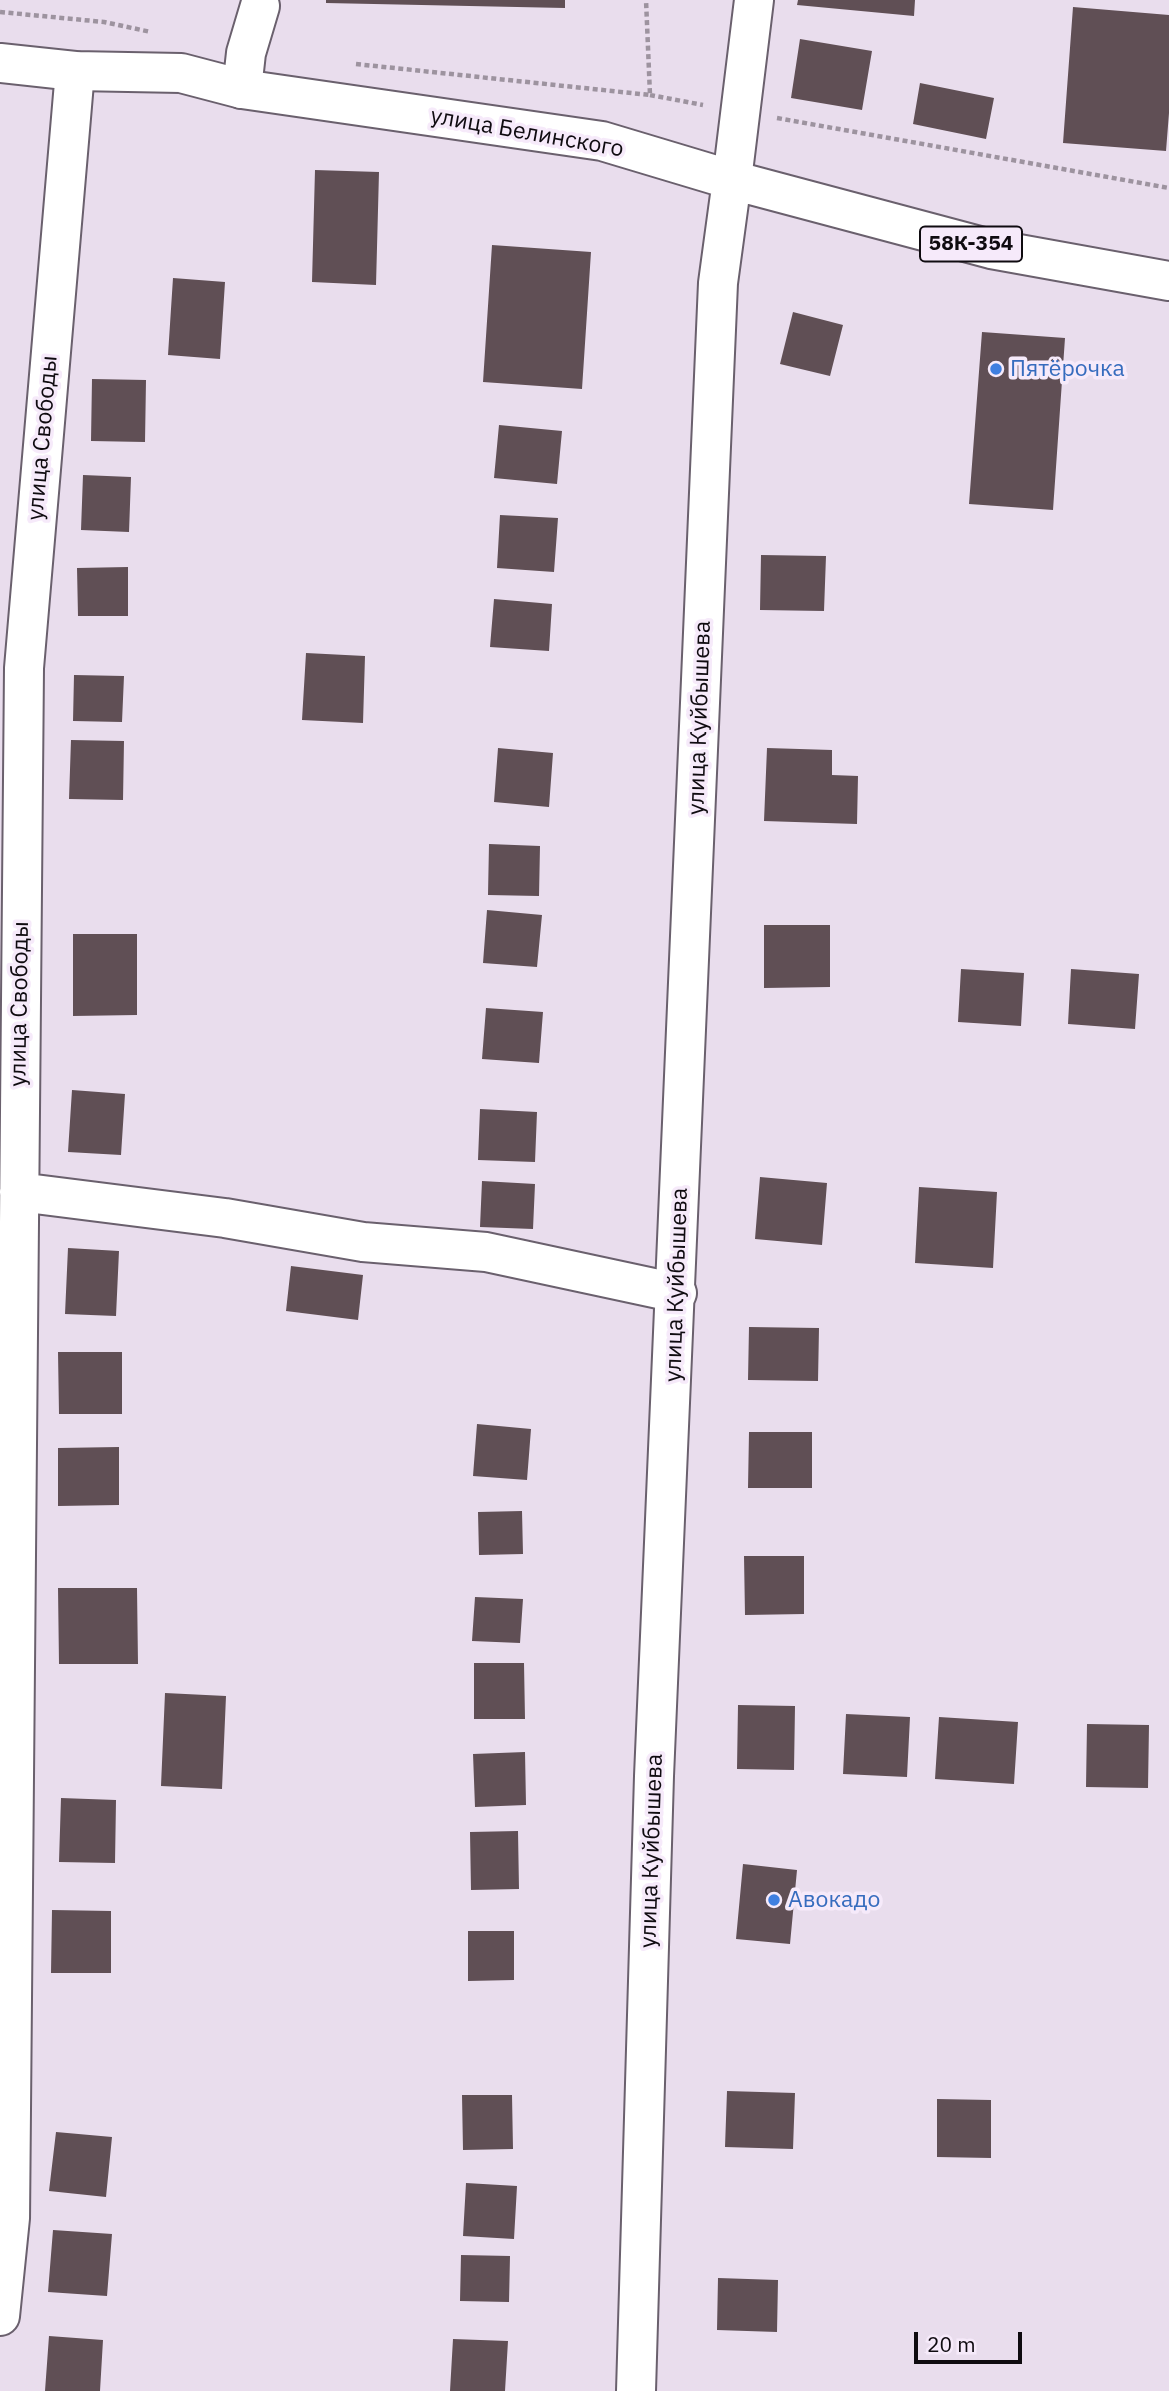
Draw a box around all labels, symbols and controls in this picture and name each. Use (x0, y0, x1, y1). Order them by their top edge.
street label: улица Белинского (428, 102, 626, 164)
road number: 58К-354 (920, 226, 1022, 262)
street label: улица Свободы (22, 354, 64, 522)
place label: Пятёрочка (1010, 355, 1125, 383)
marker: Пятёрочка (988, 361, 1004, 377)
street label: улица Куйбышева (683, 620, 717, 816)
street label: улица Свободы (5, 921, 35, 1087)
street label: улица Куйбышева (660, 1187, 694, 1383)
street label: улица Куйбышева (635, 1753, 669, 1949)
place label: Авокадо (788, 1886, 880, 1914)
marker: Авокадо (766, 1892, 782, 1908)
scale bar (917, 2318, 1026, 2362)
text: 20 m (927, 2330, 976, 2358)

